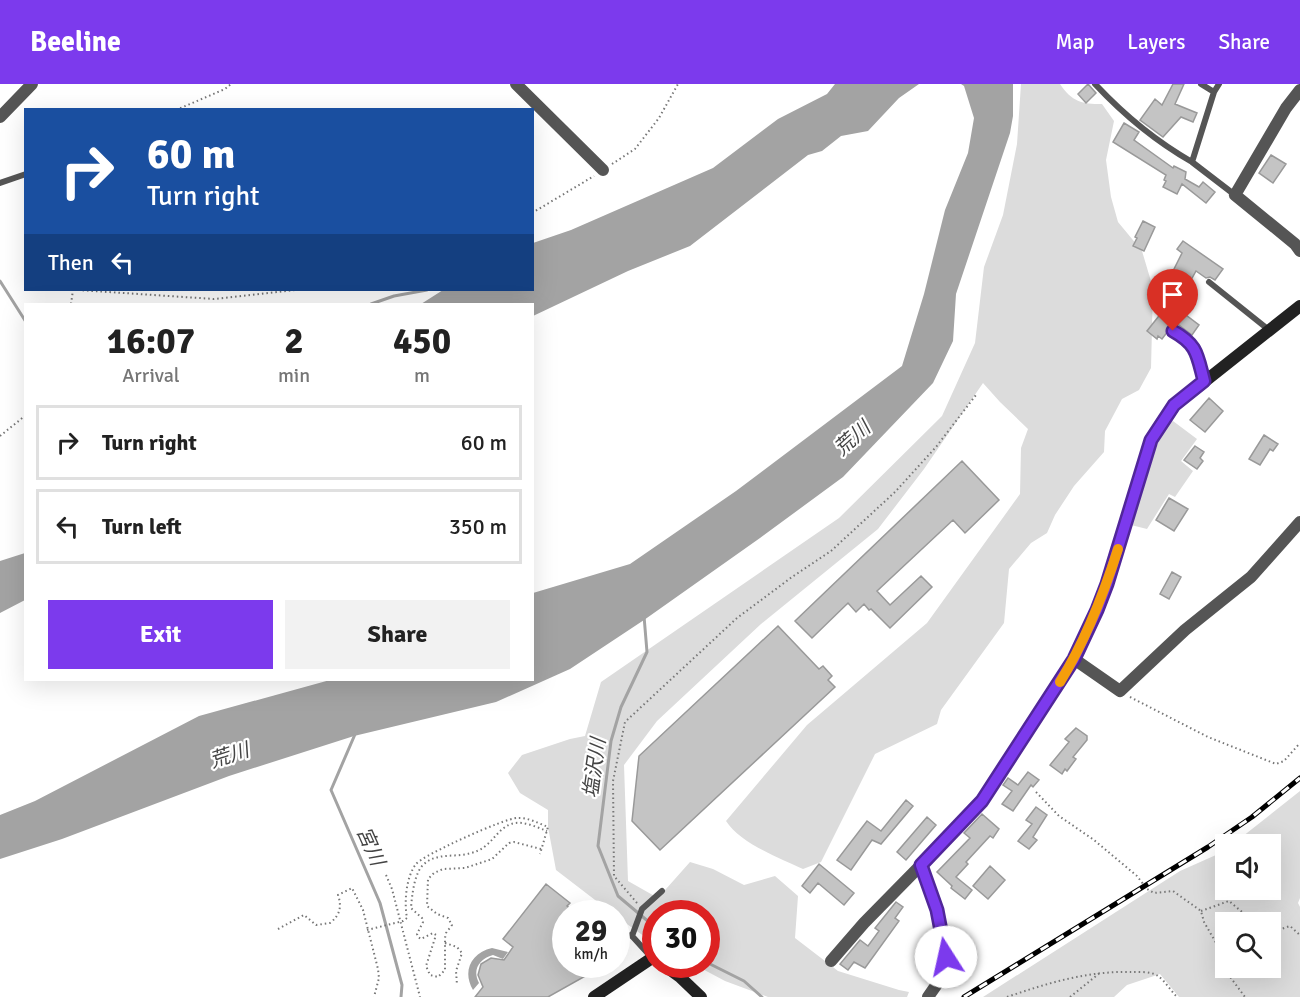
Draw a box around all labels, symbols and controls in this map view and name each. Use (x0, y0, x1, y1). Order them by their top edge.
text: Beeline (30, 25, 121, 59)
text: Map (1056, 29, 1094, 55)
text: Layers (1127, 29, 1185, 55)
text: Share (1218, 29, 1270, 55)
text: 60 m (147, 129, 236, 180)
icon: right (48, 132, 126, 210)
text: Turn right (147, 180, 260, 213)
icon: left (106, 246, 139, 279)
text: Then (48, 249, 94, 276)
pin (1147, 269, 1198, 331)
icon: arrive (1156, 278, 1189, 311)
text: 16:07 (107, 319, 195, 364)
text: 2 (284, 319, 304, 364)
text: 450 (393, 319, 451, 364)
text: Arrival (122, 363, 180, 388)
text: min (278, 363, 310, 388)
text: m (414, 363, 430, 388)
water label: 荒川 (829, 414, 877, 461)
icon: right (51, 426, 84, 459)
text: Turn right (102, 429, 197, 456)
text: 60 m (461, 429, 507, 456)
icon: left (51, 510, 84, 543)
text: Turn left (102, 513, 182, 540)
text: 350 m (449, 513, 507, 540)
button: Exit (48, 600, 273, 669)
button: Share (285, 600, 510, 669)
water label: 塩沢川 (578, 735, 611, 800)
water label: 荒川 (206, 737, 254, 774)
water label: 宮川 (351, 823, 391, 871)
map controls (1215, 834, 1281, 978)
button: sound (1215, 834, 1281, 900)
speed limit sign: 30 (642, 900, 720, 978)
button: search (1215, 912, 1281, 978)
text: 29 (575, 913, 607, 950)
position arrow (914, 925, 978, 989)
text: km/h (574, 945, 608, 963)

